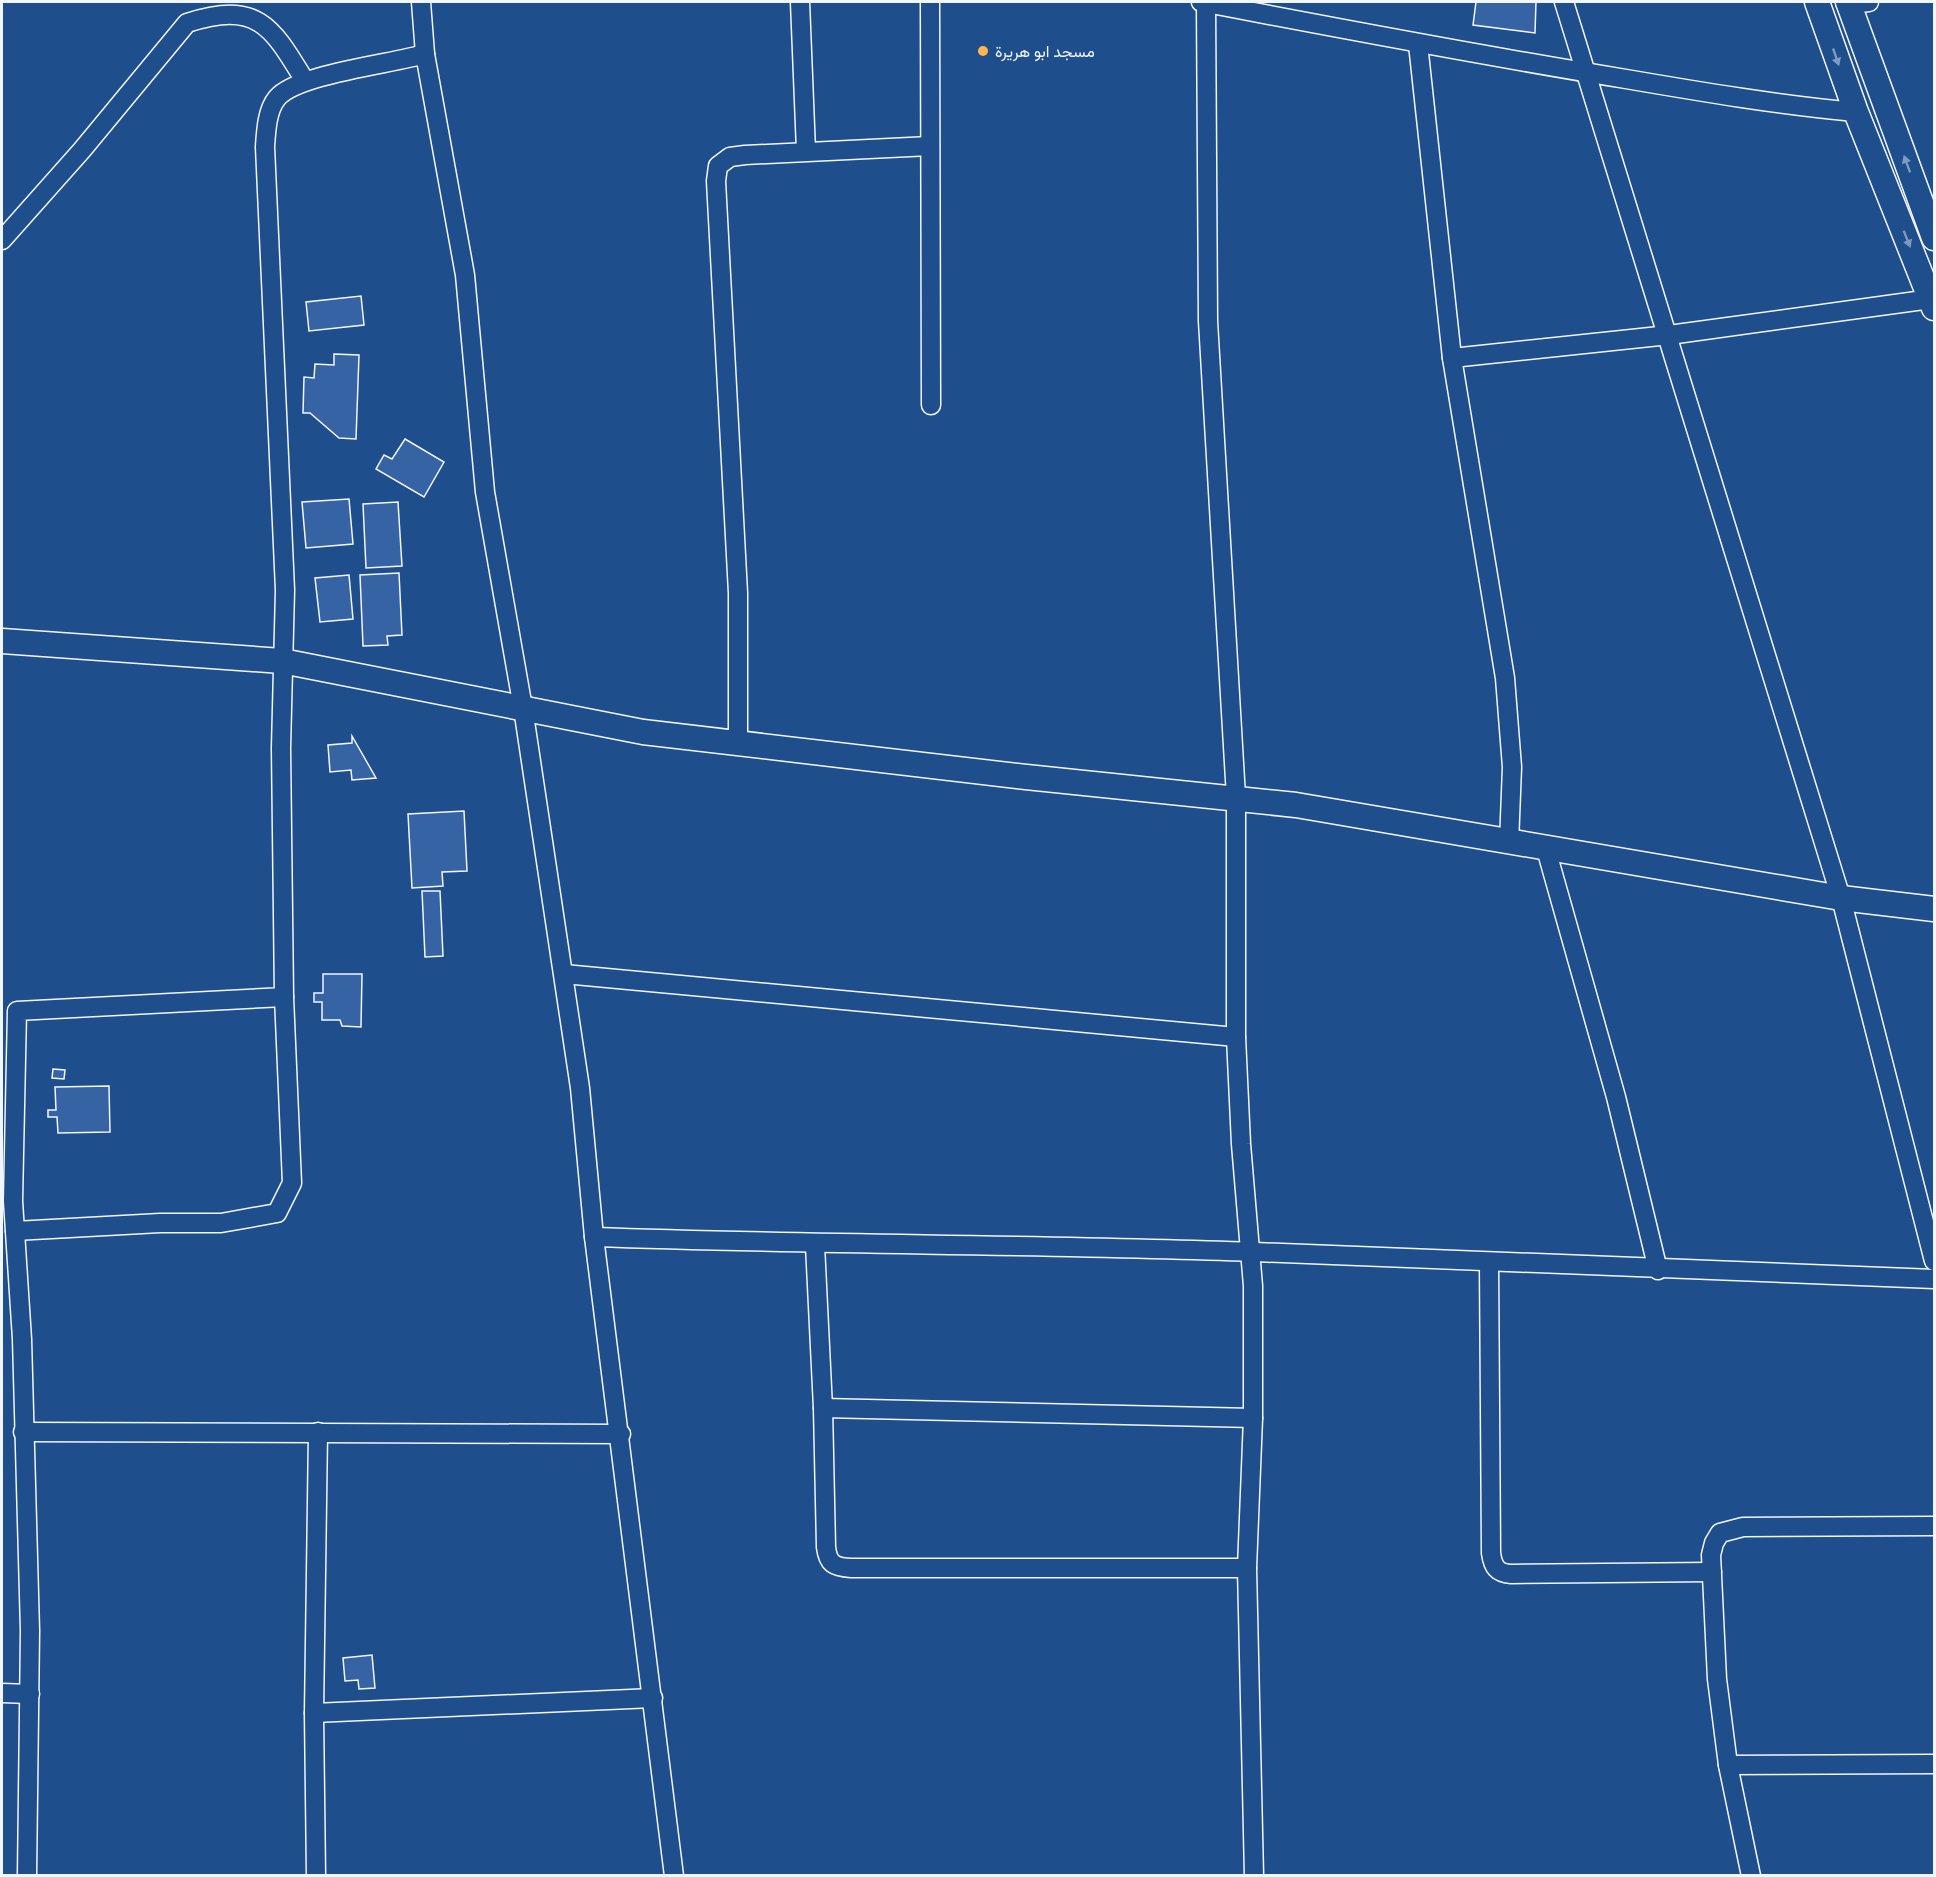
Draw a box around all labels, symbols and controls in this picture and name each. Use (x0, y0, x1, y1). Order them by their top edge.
place label: مسجد ابو هريرة (995, 43, 1095, 63)
marker: مسجد ابو هريرة (976, 44, 990, 58)
one-way arrow (1832, 48, 1842, 66)
one-way arrow (1902, 155, 1912, 173)
one-way arrow (1902, 230, 1912, 248)

